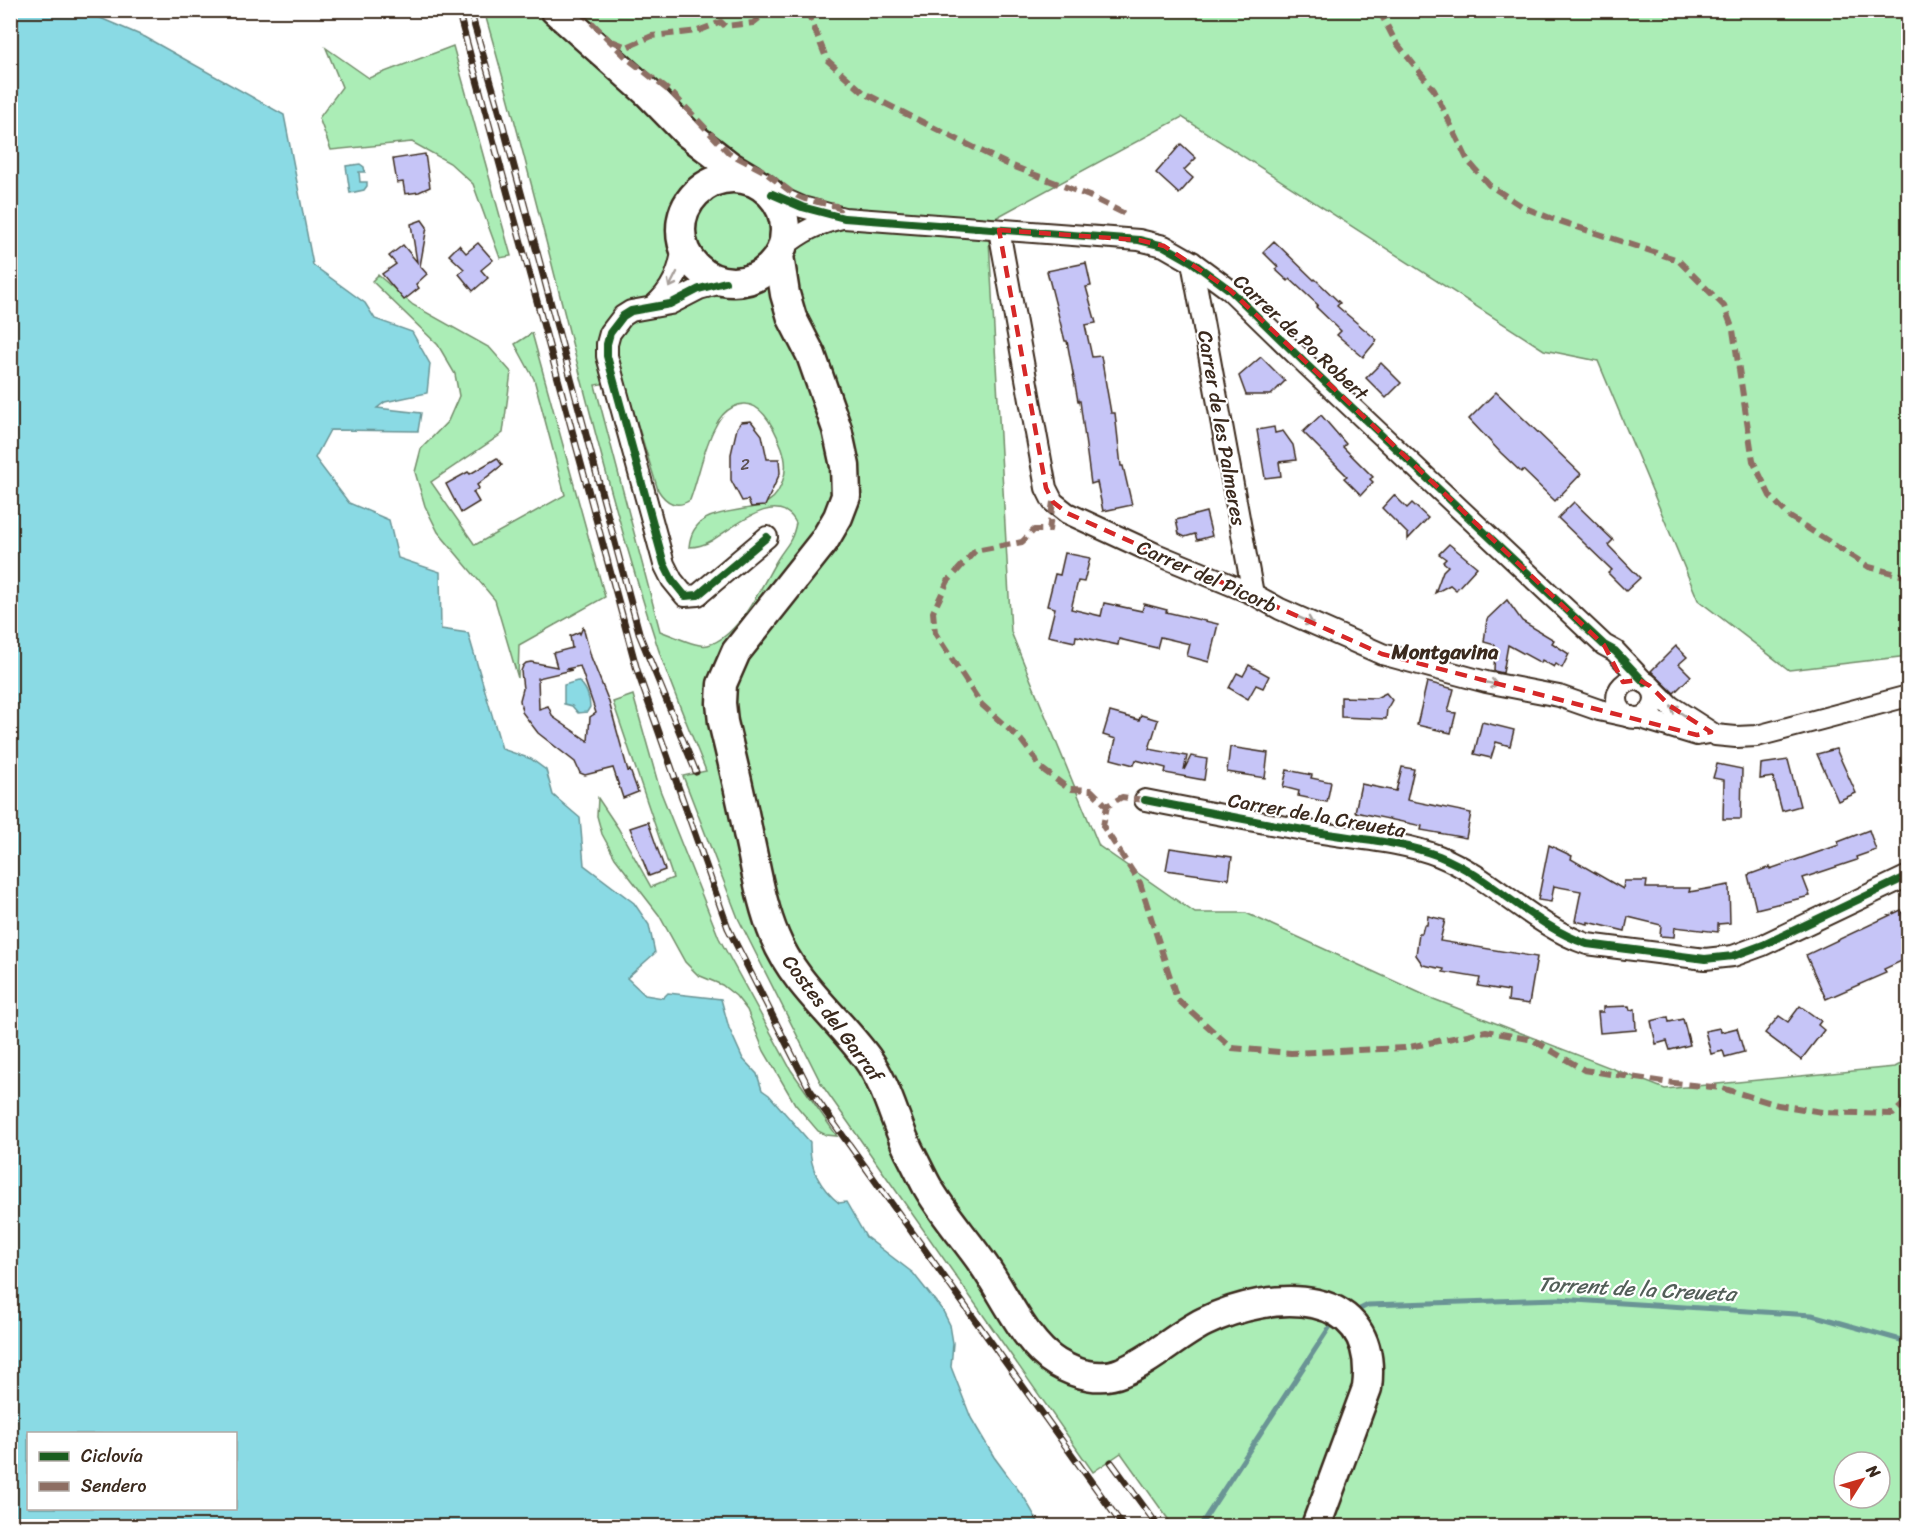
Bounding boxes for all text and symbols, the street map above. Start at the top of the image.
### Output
street label: Carrer de Po Robert [1225,265,1377,410]
one-way arrow [667,270,679,288]
street label: Carrer de les Palmeres [1187,328,1256,529]
house number: 2 [740,450,750,479]
street label: Carrer del Picorb [1131,530,1283,623]
one-way arrow [1295,615,1314,626]
district label: Montgavina [1391,633,1499,671]
one-way arrow [1479,677,1498,689]
one-way arrow [1670,705,1687,718]
street label: Carrer de la Creueta [1225,783,1409,848]
street label: Costes del Garraf [773,947,894,1092]
water label: Torrent de la Creueta [1537,1265,1739,1313]
legend [27,1432,237,1510]
text: Ciclovía [81,1440,143,1472]
north arrow [1832,1450,1892,1510]
text: N [1858,1457,1889,1485]
text: Sendero [81,1470,146,1502]

